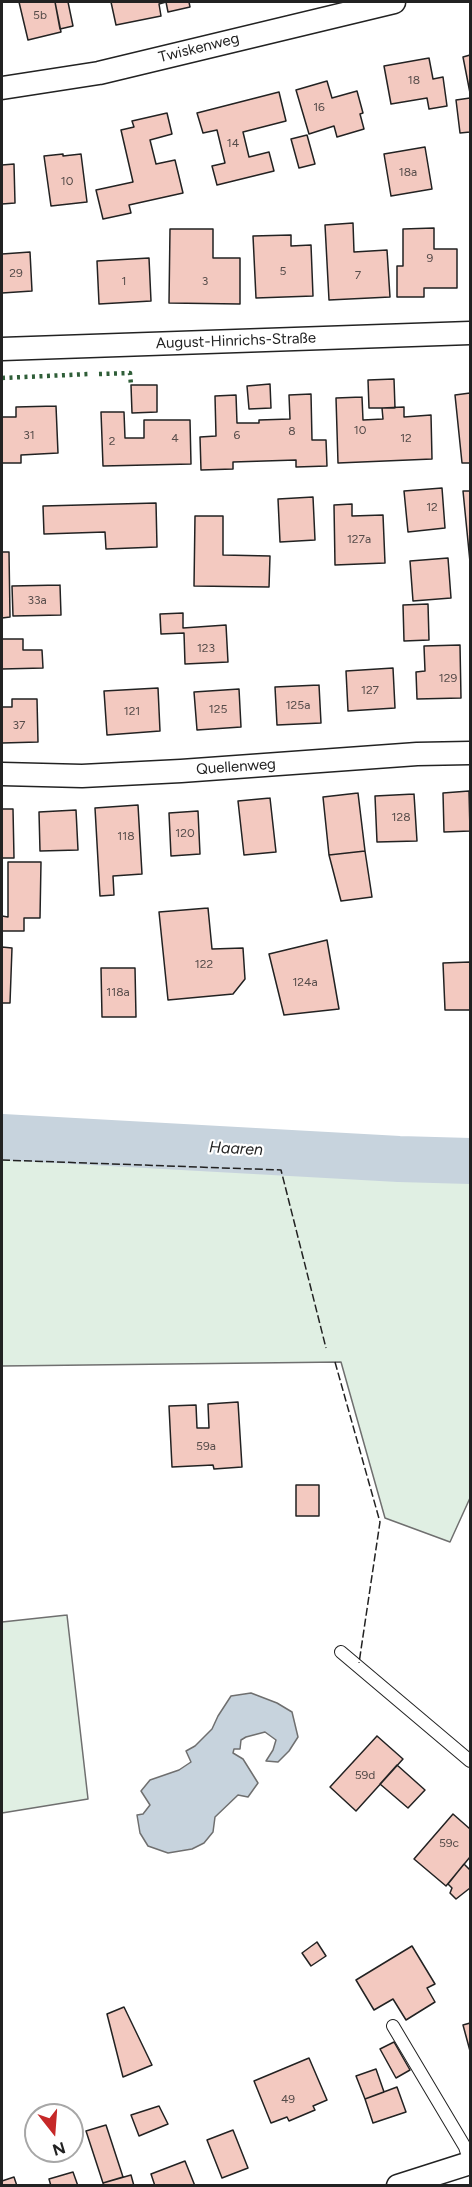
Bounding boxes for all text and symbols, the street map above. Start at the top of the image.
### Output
house number: 5b [33,8,47,22]
street label: Twiskenweg [157,29,241,67]
house number: 18 [408,73,420,87]
house number: 16 [313,100,325,114]
house number: 14 [227,136,239,150]
house number: 18a [399,165,417,179]
house number: 10 [61,174,73,188]
house number: 9 [427,251,433,265]
house number: 5 [280,264,286,278]
house number: 29 [9,266,23,280]
house number: 7 [355,268,361,282]
house number: 1 [122,274,126,288]
house number: 3 [202,274,208,288]
street label: August-Hinrichs-Straße [156,329,316,353]
house number: 10 [354,423,366,437]
house number: 8 [288,424,296,438]
house number: 31 [23,428,35,442]
house number: 6 [234,428,240,442]
house number: 4 [171,431,179,445]
house number: 12 [400,431,412,445]
house number: 2 [109,434,115,448]
house number: 12 [426,500,438,514]
house number: 127a [347,532,371,546]
house number: 33a [27,593,47,607]
house number: 123 [197,641,215,655]
house number: 129 [439,671,457,685]
house number: 127 [361,683,379,697]
house number: 125a [286,698,310,712]
house number: 125 [209,702,227,716]
house number: 121 [124,704,140,718]
house number: 37 [13,718,25,732]
street label: Quellenweg [196,755,276,779]
house number: 128 [391,810,411,824]
house number: 120 [175,826,195,840]
house number: 118 [117,829,135,843]
house number: 122 [195,957,213,971]
house number: 124a [292,975,318,989]
house number: 118a [106,985,130,999]
water label: Haaren [209,1138,263,1160]
house number: 59a [196,1439,216,1453]
house number: 59d [355,1768,375,1782]
house number: 59c [439,1836,459,1850]
house number: 49 [281,2092,295,2106]
north arrow [24,2103,84,2163]
text: N [50,2138,68,2160]

